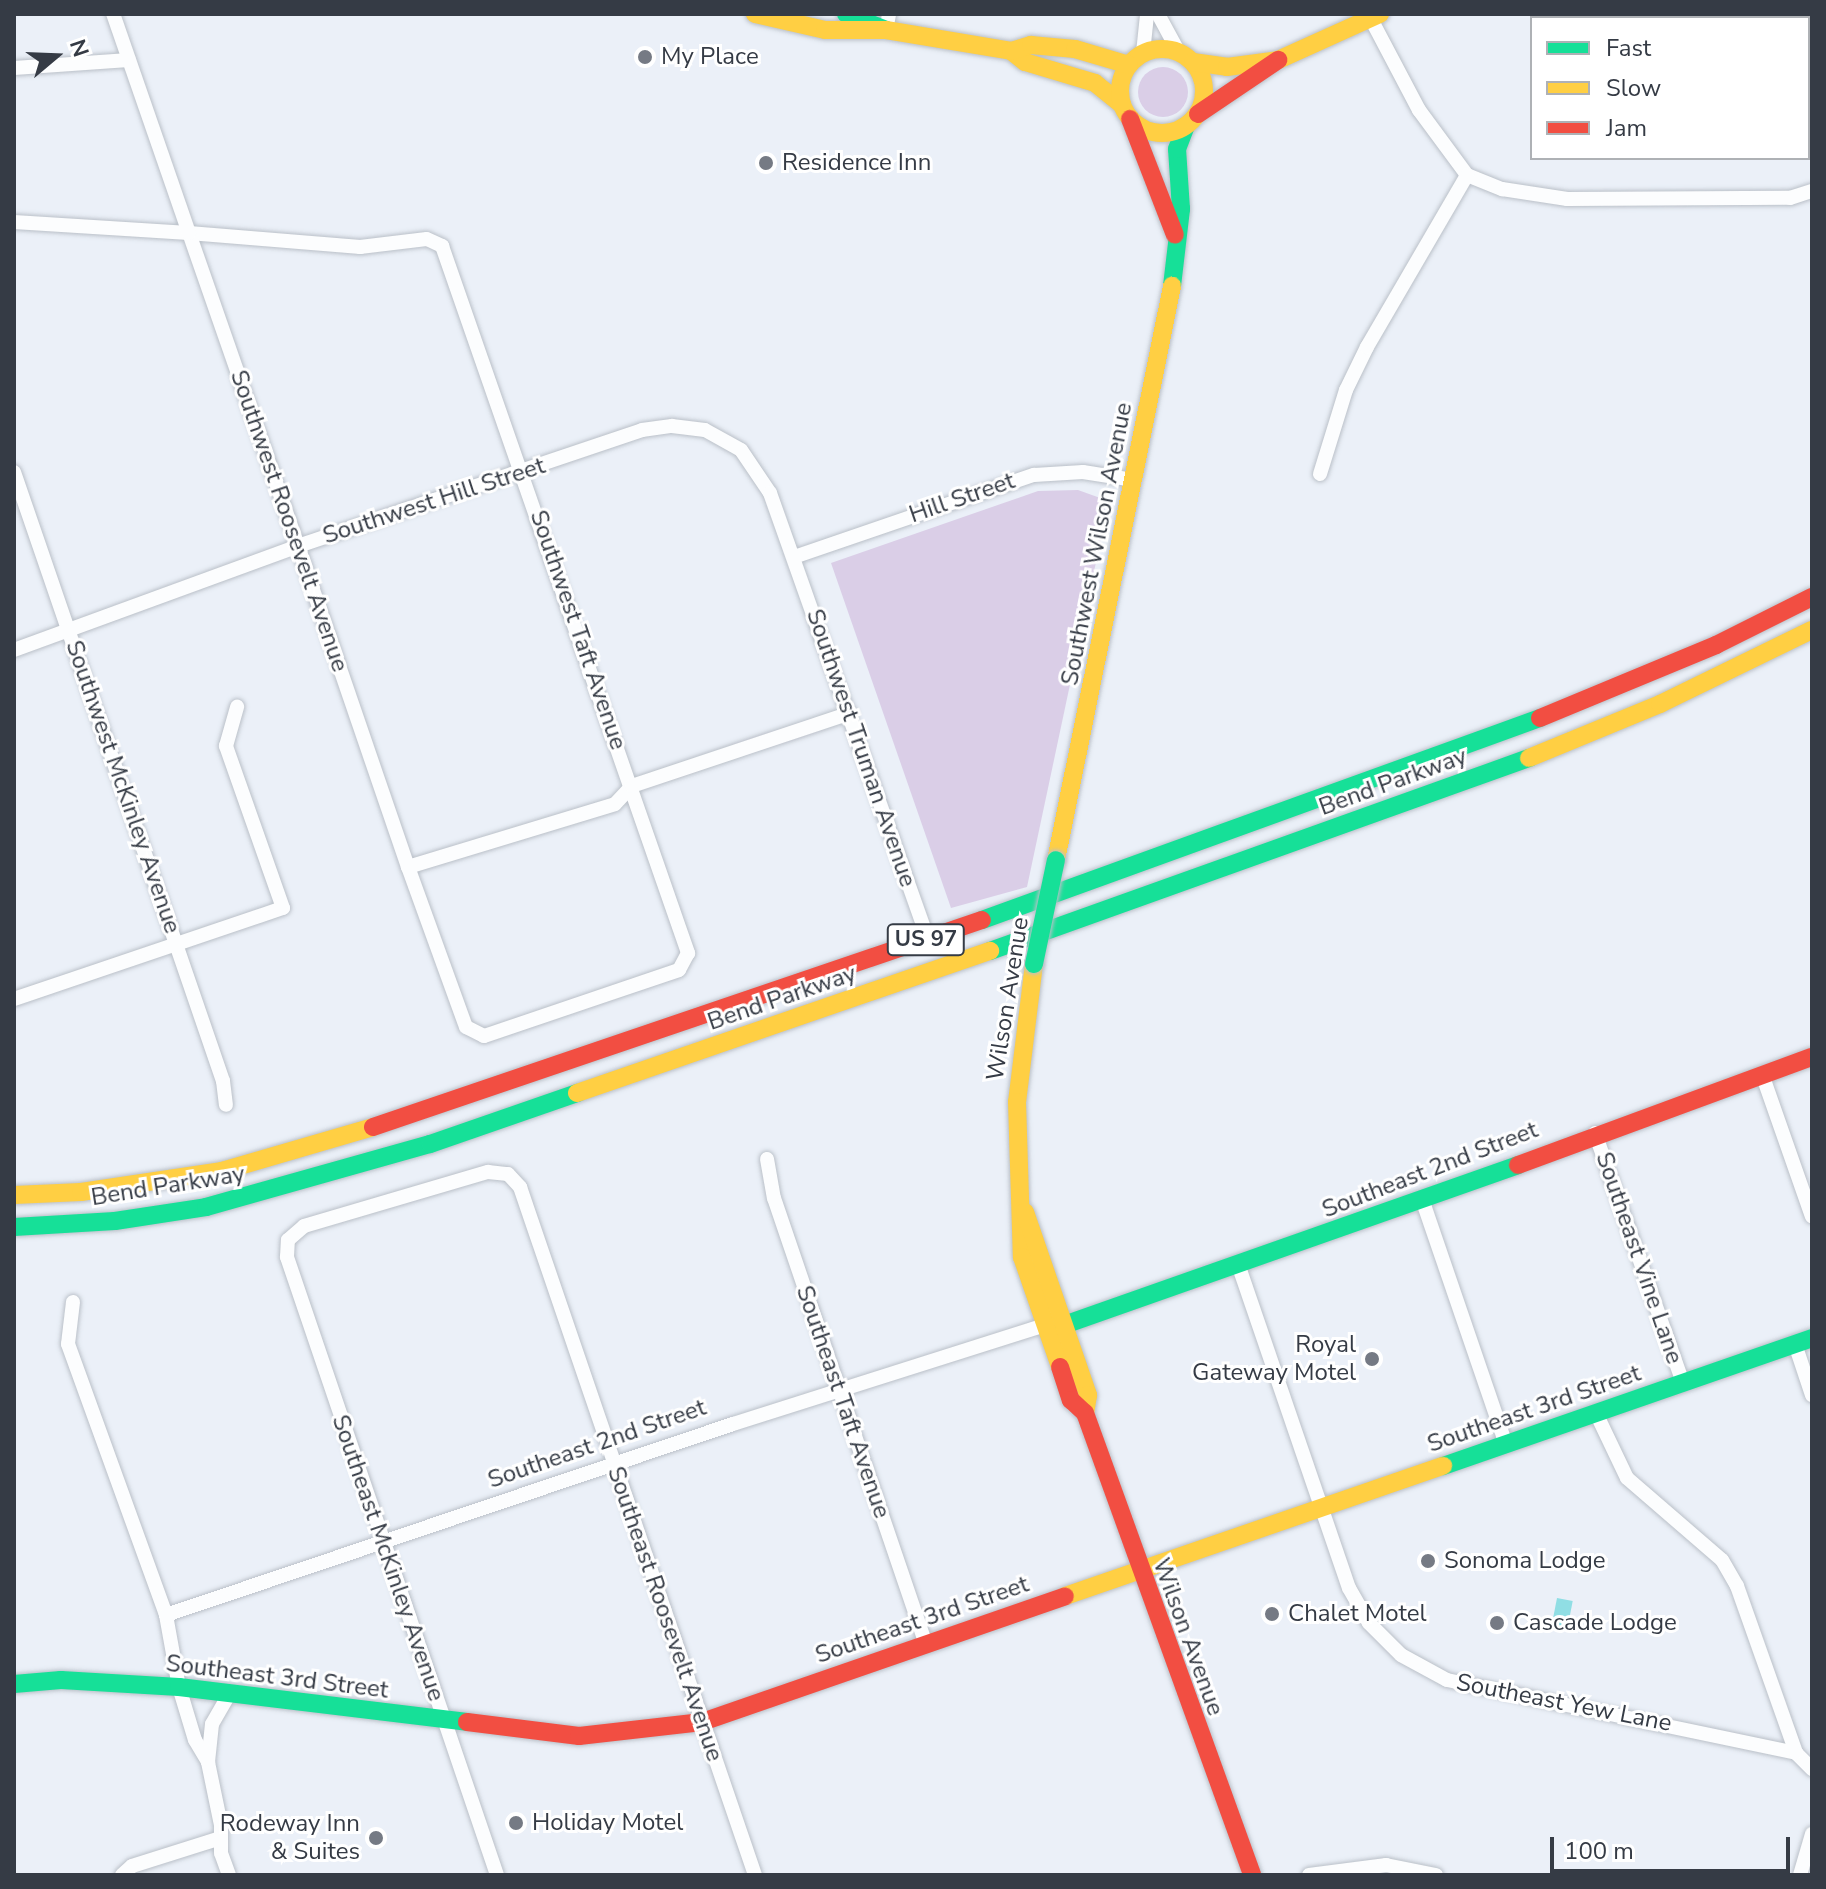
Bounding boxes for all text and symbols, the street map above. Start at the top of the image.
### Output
north arrow [16,16,96,96]
legend [1530,16,1810,160]
text: Fast [1606,32,1651,64]
text: N [62,36,96,61]
place label: My Place [661,43,759,71]
marker: My Place [636,48,654,66]
text: Slow [1606,72,1661,104]
text: Jam [1606,112,1647,144]
place label: Residence Inn [782,149,931,177]
marker: Residence Inn [757,154,775,172]
street label: Southwest Roosevelt Avenue [224,366,354,676]
street label: Southwest Wilson Avenue [1055,400,1139,688]
street label: Southwest Hill Street [319,451,549,551]
street label: Hill Street [905,467,1019,529]
street label: Southwest Taft Avenue [523,507,633,753]
street label: Southwest Truman Avenue [800,605,922,891]
street label: Southwest McKinley Avenue [59,637,187,937]
street label: Bend Parkway [1315,742,1471,822]
street label: Wilson Avenue [981,915,1035,1083]
road number: US 97 [886,922,966,958]
street label: Bend Parkway [704,959,860,1037]
street label: Southeast 2nd Street [1318,1116,1542,1224]
street label: Southeast Vine Lane [1589,1148,1689,1368]
street label: Bend Parkway [89,1160,247,1212]
street label: Southeast Taft Avenue [790,1282,896,1522]
place label: Royal Gateway Motel [1192,1331,1356,1387]
marker: Royal Gateway Motel [1363,1350,1381,1368]
street label: Southeast 3rd Street [1424,1359,1644,1459]
street label: Southeast 2nd Street [484,1393,710,1495]
street label: Southeast McKinley Avenue [325,1411,451,1705]
street label: Southeast Roosevelt Avenue [601,1463,729,1765]
place label: Sonoma Lodge [1444,1547,1606,1575]
marker: Sonoma Lodge [1419,1552,1437,1570]
street label: Wilson Avenue [1146,1554,1230,1720]
street label: Southeast 3rd Street [812,1570,1032,1670]
place label: Chalet Motel [1288,1600,1427,1628]
marker: Chalet Motel [1263,1605,1281,1623]
place label: Cascade Lodge [1513,1609,1677,1637]
marker: Cascade Lodge [1488,1614,1506,1632]
street label: Southeast 3rd Street [164,1649,390,1705]
street label: Southeast Yew Lane [1454,1668,1674,1738]
place label: Holiday Motel [532,1809,683,1837]
place label: Rodeway Inn & Suites [220,1810,360,1866]
marker: Holiday Motel [507,1814,525,1832]
scale bar [1554,1821,1794,1871]
marker: Rodeway Inn & Suites [367,1829,385,1847]
text: 100 m [1564,1835,1634,1867]

